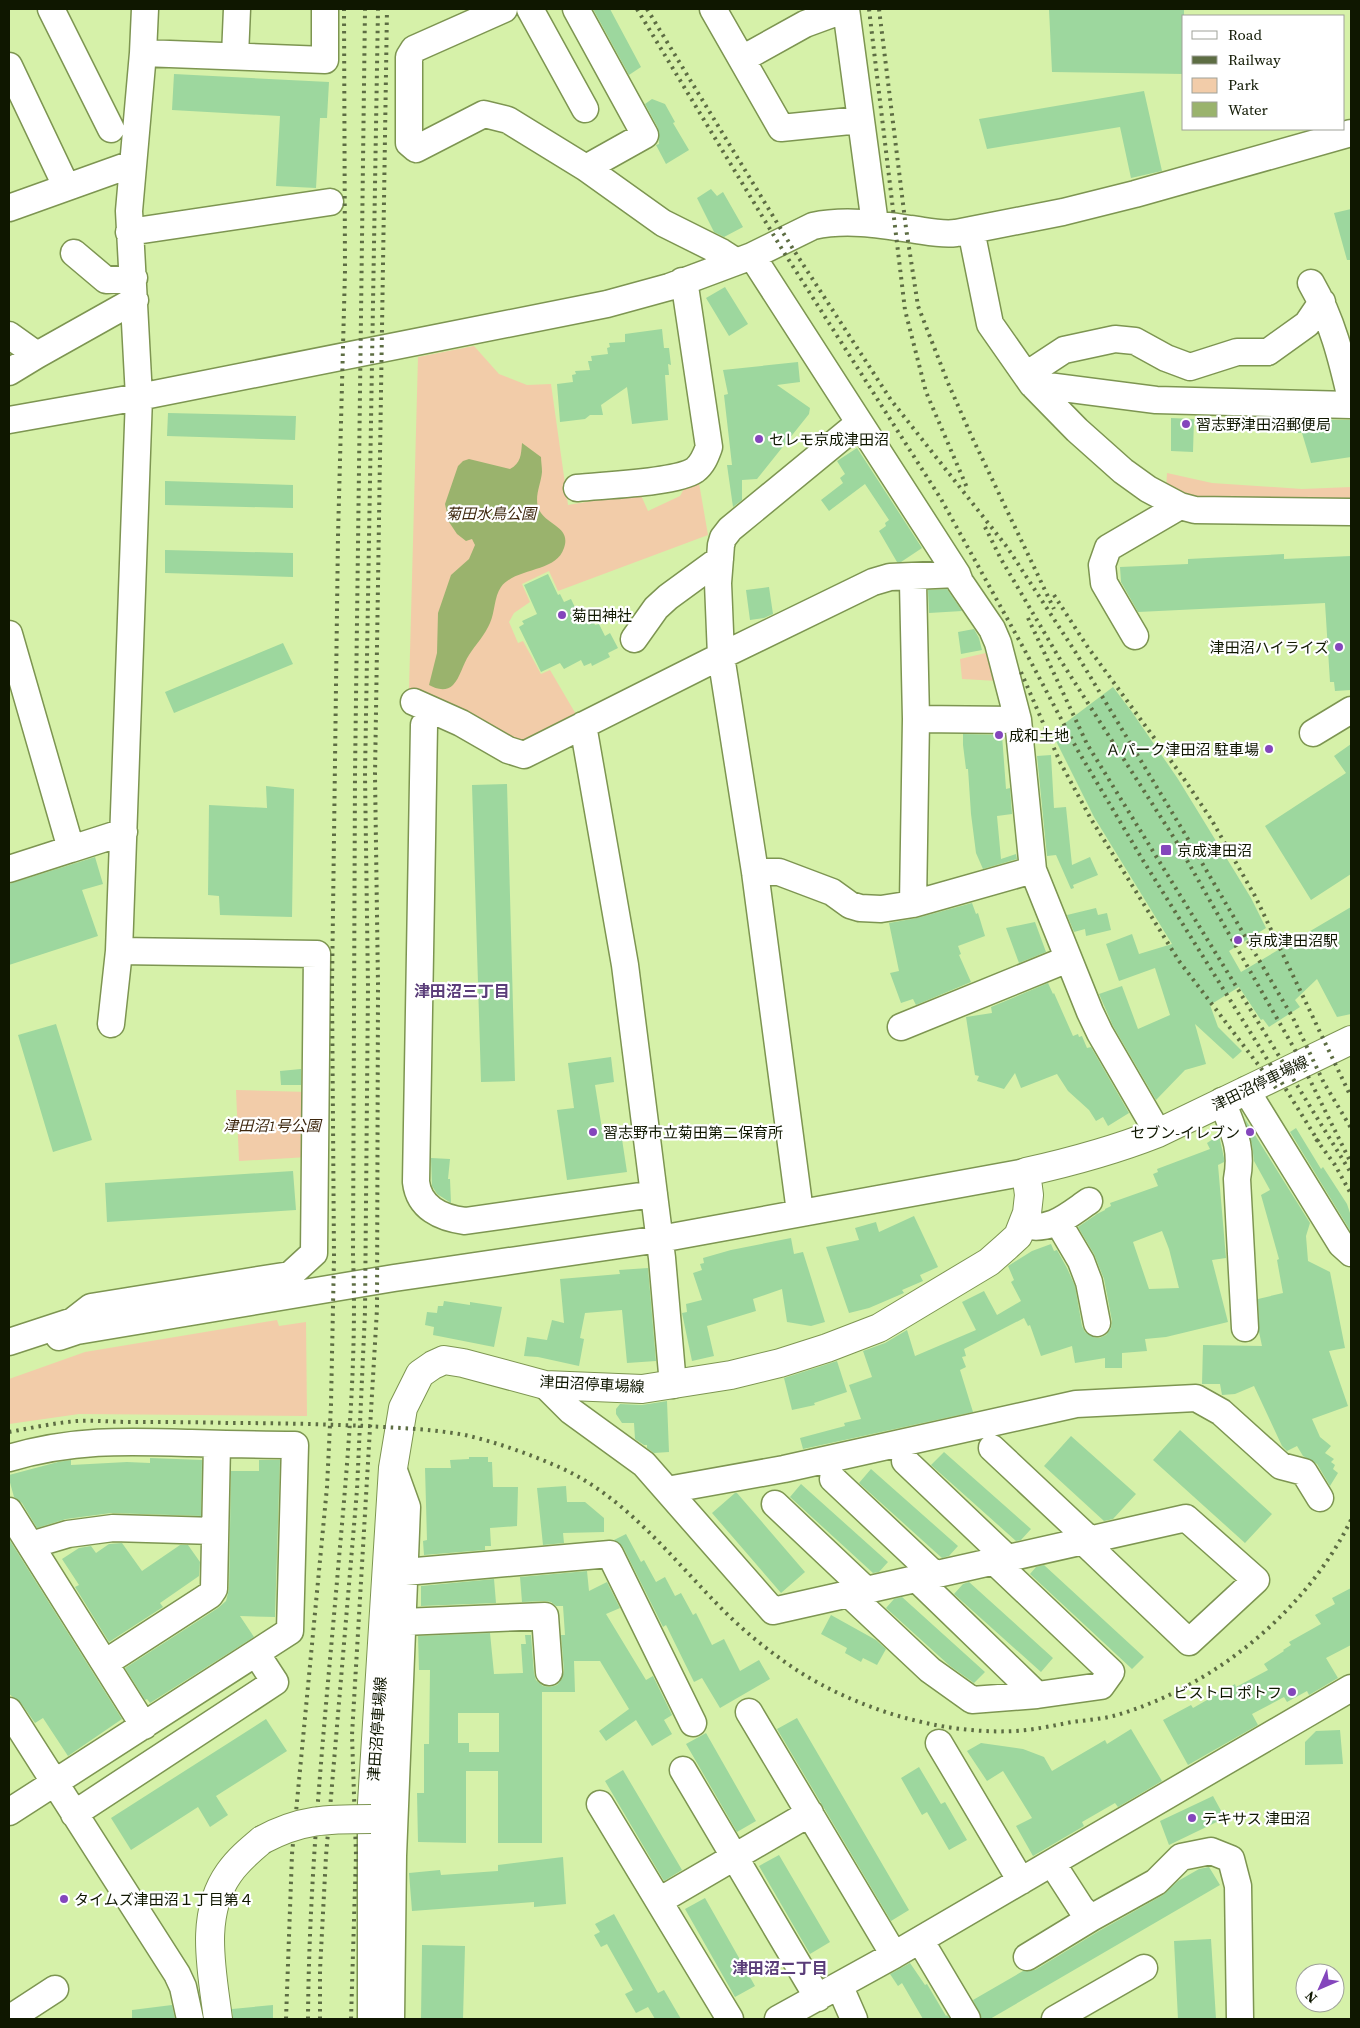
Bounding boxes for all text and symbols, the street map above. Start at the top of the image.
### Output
legend [1182,15,1345,130]
text: Road [1228,24,1262,45]
text: Railway [1228,49,1281,70]
text: Park [1228,74,1260,95]
text: Water [1228,99,1269,120]
place label: 習志野津田沼郵便局 [1196,414,1331,435]
marker: 習志野津田沼郵便局 [1180,418,1192,430]
place label: セレモ京成津田沼 [769,429,889,450]
marker: セレモ京成津田沼 [753,433,765,445]
park label: 菊田水鳥公園 [446,503,538,524]
place label: 菊田神社 [572,605,632,626]
marker: 菊田神社 [556,609,568,621]
place label: 津田沼ハイライズ [1210,637,1329,658]
marker: 津田沼ハイライズ [1333,641,1345,653]
place label: 成和土地 [1009,725,1069,746]
marker: 成和土地 [993,729,1005,741]
place label: Ａパーク津田沼 駐車場 [1106,739,1259,760]
marker: Ａパーク津田沼 駐車場 [1263,743,1275,755]
place label: 京成津田沼 [1177,840,1252,861]
marker: 京成津田沼 [1159,843,1173,857]
place label: 京成津田沼駅 [1248,930,1338,951]
marker: 京成津田沼駅 [1232,934,1244,946]
district label: 津田沼三丁目 [414,980,510,1002]
street label: 津田沼停車場線 [1208,1051,1312,1115]
park label: 津田沼1号公園 [223,1115,323,1136]
place label: 習志野市立菊田第二保育所 [603,1122,783,1143]
place label: セブン-イレブン [1130,1122,1240,1143]
marker: 習志野市立菊田第二保育所 [587,1126,599,1138]
marker: セブン-イレブン [1244,1126,1256,1138]
street label: 津田沼停車場線 [539,1371,645,1397]
street label: 津田沼停車場線 [363,1676,391,1782]
place label: ビストロ ポトフ [1174,1682,1282,1703]
marker: ビストロ ポトフ [1286,1686,1298,1698]
place label: テキサス 津田沼 [1202,1808,1310,1829]
marker: テキサス 津田沼 [1186,1812,1198,1824]
place label: タイムズ津田沼１丁目第４ [74,1889,254,1910]
marker: タイムズ津田沼１丁目第４ [58,1893,70,1905]
district label: 津田沼二丁目 [732,1957,828,1979]
north arrow [1295,1963,1345,2013]
text: N [1300,1987,1321,2008]

